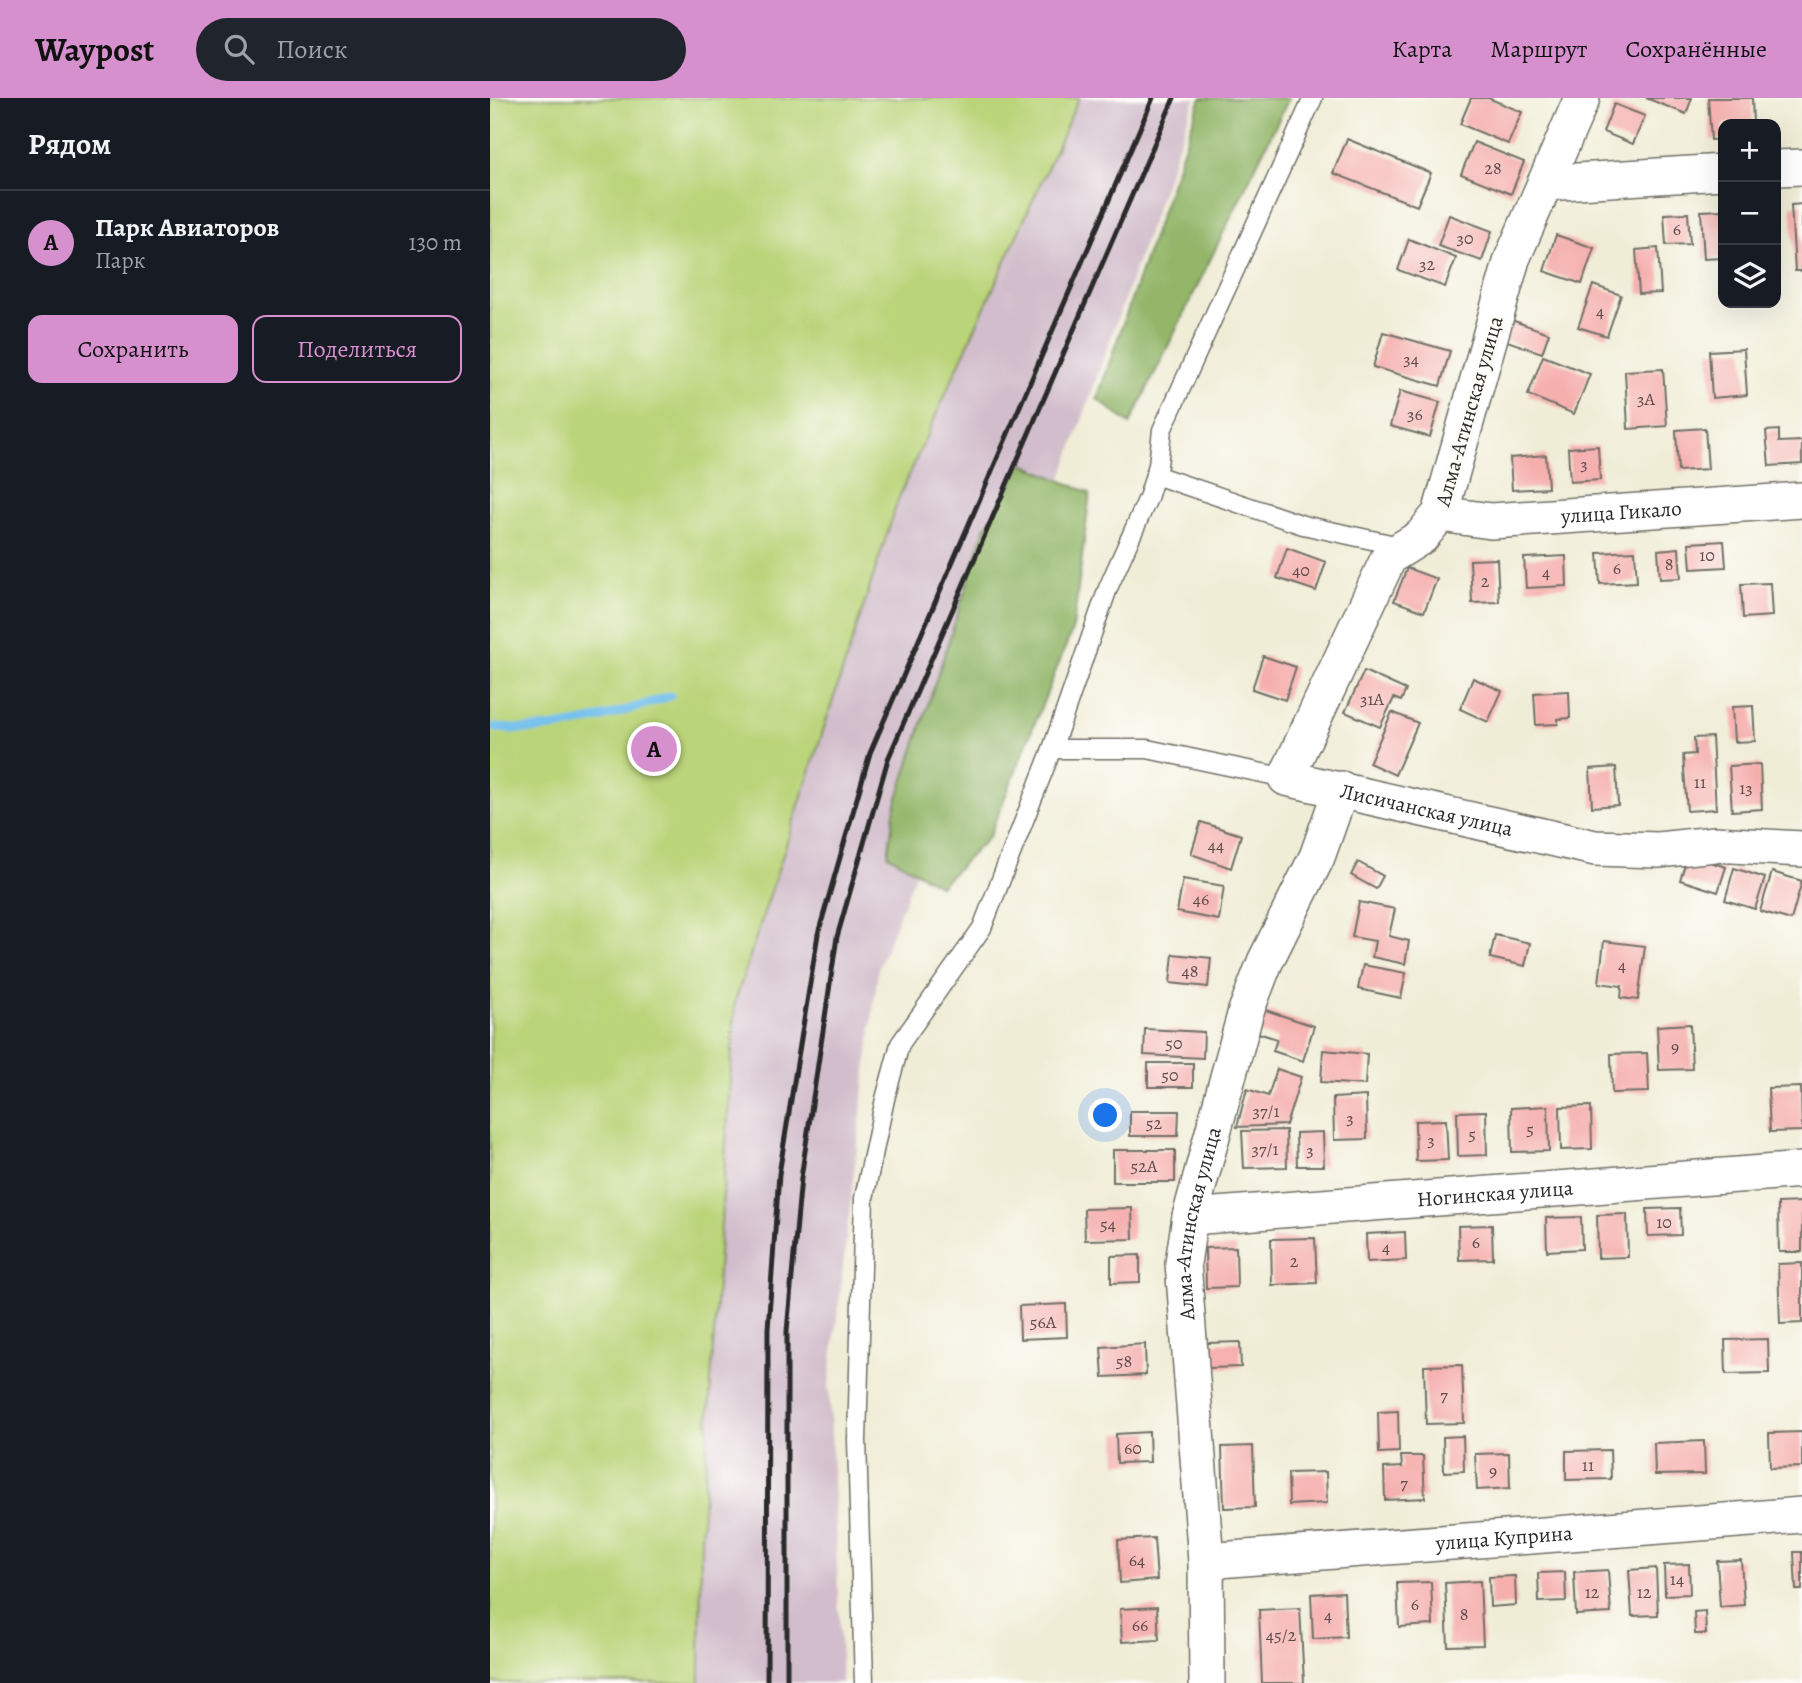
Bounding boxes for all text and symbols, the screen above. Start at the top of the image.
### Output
search box [196,18,686,81]
text: Waypost [35,27,154,72]
icon: search [220,30,258,68]
text: Поиск [276,32,347,67]
text: Карта [1392,33,1452,65]
text: Маршрут [1490,33,1588,65]
text: Сохранённые [1626,33,1767,65]
map controls [1718,119,1781,308]
button: + [1718,119,1781,182]
text: Рядом [28,124,111,164]
house number: 28 [1484,156,1502,180]
button: − [1718,182,1781,245]
text: Парк Авиаторов [95,210,279,245]
house number: 6 [1673,217,1681,241]
house number: 30 [1456,226,1474,250]
text: A [44,227,58,258]
text: 130 m [409,227,462,258]
text: Парк [95,245,146,276]
button: layers [1718,245,1781,308]
house number: 32 [1419,252,1435,276]
house number: 4 [1596,299,1604,323]
street label: Алма-Атинская улица [1428,312,1510,510]
button: Сохранить [28,315,238,383]
button: Поделиться [252,315,462,383]
house number: 34 [1403,347,1419,371]
house number: 3А [1637,387,1655,411]
house number: 36 [1407,402,1423,426]
house number: 3 [1580,452,1588,476]
street label: улица Гикало [1559,494,1682,530]
house number: 10 [1699,543,1715,567]
house number: 8 [1665,552,1673,576]
house number: 6 [1613,556,1621,580]
house number: 40 [1292,558,1310,582]
house number: 4 [1542,560,1550,584]
house number: 2 [1481,569,1490,593]
house number: 31А [1360,687,1385,711]
pin: A [631,723,677,775]
house number: 11 [1694,770,1706,794]
house number: 13 [1739,776,1753,800]
street label: Лисичанская улица [1337,777,1516,843]
house number: 44 [1208,833,1224,857]
house number: 46 [1193,887,1209,911]
house number: 4 [1618,953,1626,977]
house number: 48 [1182,959,1198,983]
house number: 50 [1165,1031,1183,1055]
house number: 9 [1671,1035,1679,1059]
house number: 50 [1161,1063,1179,1087]
your location [1088,1098,1122,1132]
house number: 37/1 [1252,1099,1280,1123]
house number: 3 [1346,1106,1354,1130]
house number: 52 [1146,1111,1163,1135]
house number: 5 [1526,1117,1534,1141]
house number: 5 [1468,1122,1476,1146]
street label: Алма-Атинская улица [1168,1123,1228,1322]
house number: 3 [1427,1128,1435,1152]
house number: 37/1 [1251,1137,1279,1161]
house number: 3 [1306,1138,1314,1162]
house number: 52А [1131,1154,1158,1178]
street label: Ногинская улица [1416,1174,1575,1214]
house number: 10 [1656,1210,1672,1234]
house number: 54 [1100,1212,1116,1236]
house number: 6 [1472,1230,1480,1254]
house number: 4 [1382,1235,1390,1259]
house number: 2 [1290,1249,1299,1273]
house number: 56А [1030,1310,1057,1334]
house number: 58 [1116,1349,1132,1373]
house number: 7 [1440,1383,1448,1407]
house number: 60 [1124,1436,1142,1460]
house number: 11 [1582,1453,1594,1477]
house number: 9 [1489,1459,1497,1483]
house number: 7 [1400,1471,1408,1495]
street label: улица Куприна [1434,1519,1574,1557]
house number: 64 [1129,1548,1145,1572]
house number: 14 [1670,1567,1684,1591]
house number: 12 [1585,1580,1600,1604]
house number: 12 [1637,1580,1652,1604]
house number: 6 [1411,1592,1419,1616]
house number: 8 [1460,1602,1468,1626]
house number: 4 [1324,1603,1332,1627]
house number: 66 [1132,1613,1148,1637]
house number: 45/2 [1266,1623,1297,1647]

